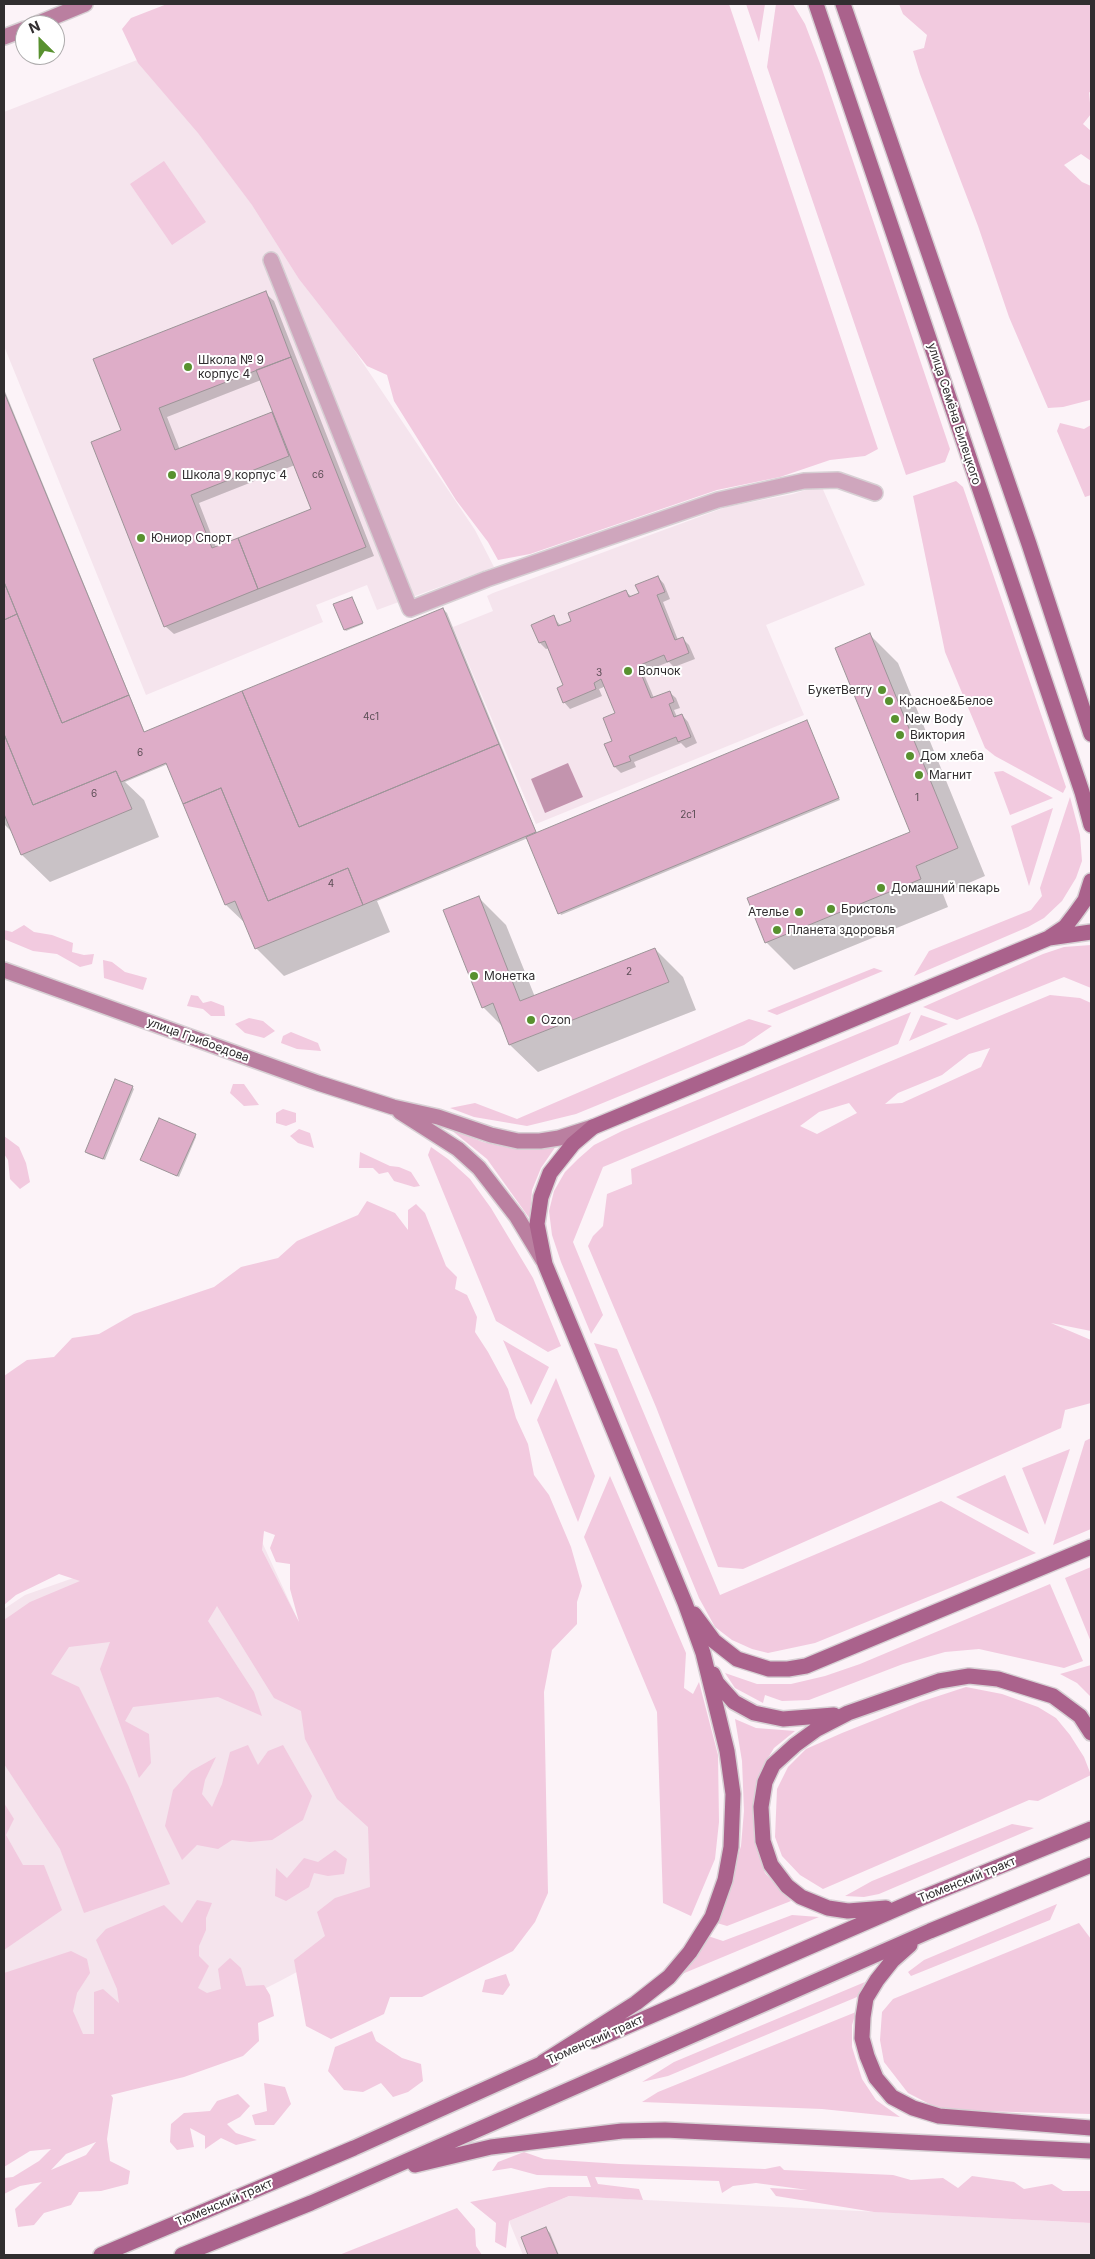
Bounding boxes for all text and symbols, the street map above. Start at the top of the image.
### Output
north arrow [15,15,65,65]
text: N [26,17,43,37]
street label: улица Семёна Билецкого [924,341,984,487]
place label: Школа № 9 корпус 4 [198,353,264,381]
marker: Школа № 9 корпус 4 [182,361,194,373]
place label: Школа 9 корпус 4 [182,468,287,482]
marker: Школа 9 корпус 4 [166,469,178,481]
house number: с6 [312,469,324,481]
place label: Юниор Спорт [151,531,231,545]
marker: Юниор Спорт [135,532,147,544]
place label: Волчок [638,664,681,678]
marker: Волчок [622,665,634,677]
house number: 3 [596,667,602,679]
place label: БукетBerry [808,683,872,697]
marker: БукетBerry [876,684,888,696]
place label: Красное&Белое [899,694,993,708]
marker: Красное&Белое [883,695,895,707]
house number: 4с1 [363,711,379,723]
place label: New Body [905,712,963,726]
marker: New Body [889,713,901,725]
place label: Виктория [910,728,965,742]
marker: Виктория [894,729,906,741]
house number: 6 [137,747,143,759]
place label: Дом хлеба [920,749,984,763]
marker: Дом хлеба [904,750,916,762]
place label: Магнит [929,768,972,782]
marker: Магнит [913,769,925,781]
house number: 6 [91,788,97,800]
house number: 1 [915,792,919,804]
house number: 2с1 [680,809,696,821]
house number: 4 [328,878,334,890]
place label: Домашний пекарь [891,881,1000,895]
marker: Домашний пекарь [875,882,887,894]
place label: Бристоль [841,902,896,916]
marker: Бристоль [825,903,837,915]
place label: Ателье [748,905,789,919]
marker: Ателье [793,906,805,918]
place label: Планета здоровья [787,923,895,937]
marker: Планета здоровья [771,924,783,936]
house number: 2 [626,966,632,978]
place label: Монетка [484,969,535,983]
marker: Монетка [468,970,480,982]
place label: Ozon [541,1013,571,1027]
marker: Ozon [525,1014,537,1026]
street label: улица Грибоедова [145,1015,251,1065]
street label: Тюменский тракт [916,1854,1018,1906]
street label: Тюменский тракт [545,2012,645,2068]
street label: Тюменский тракт [174,2176,274,2230]

